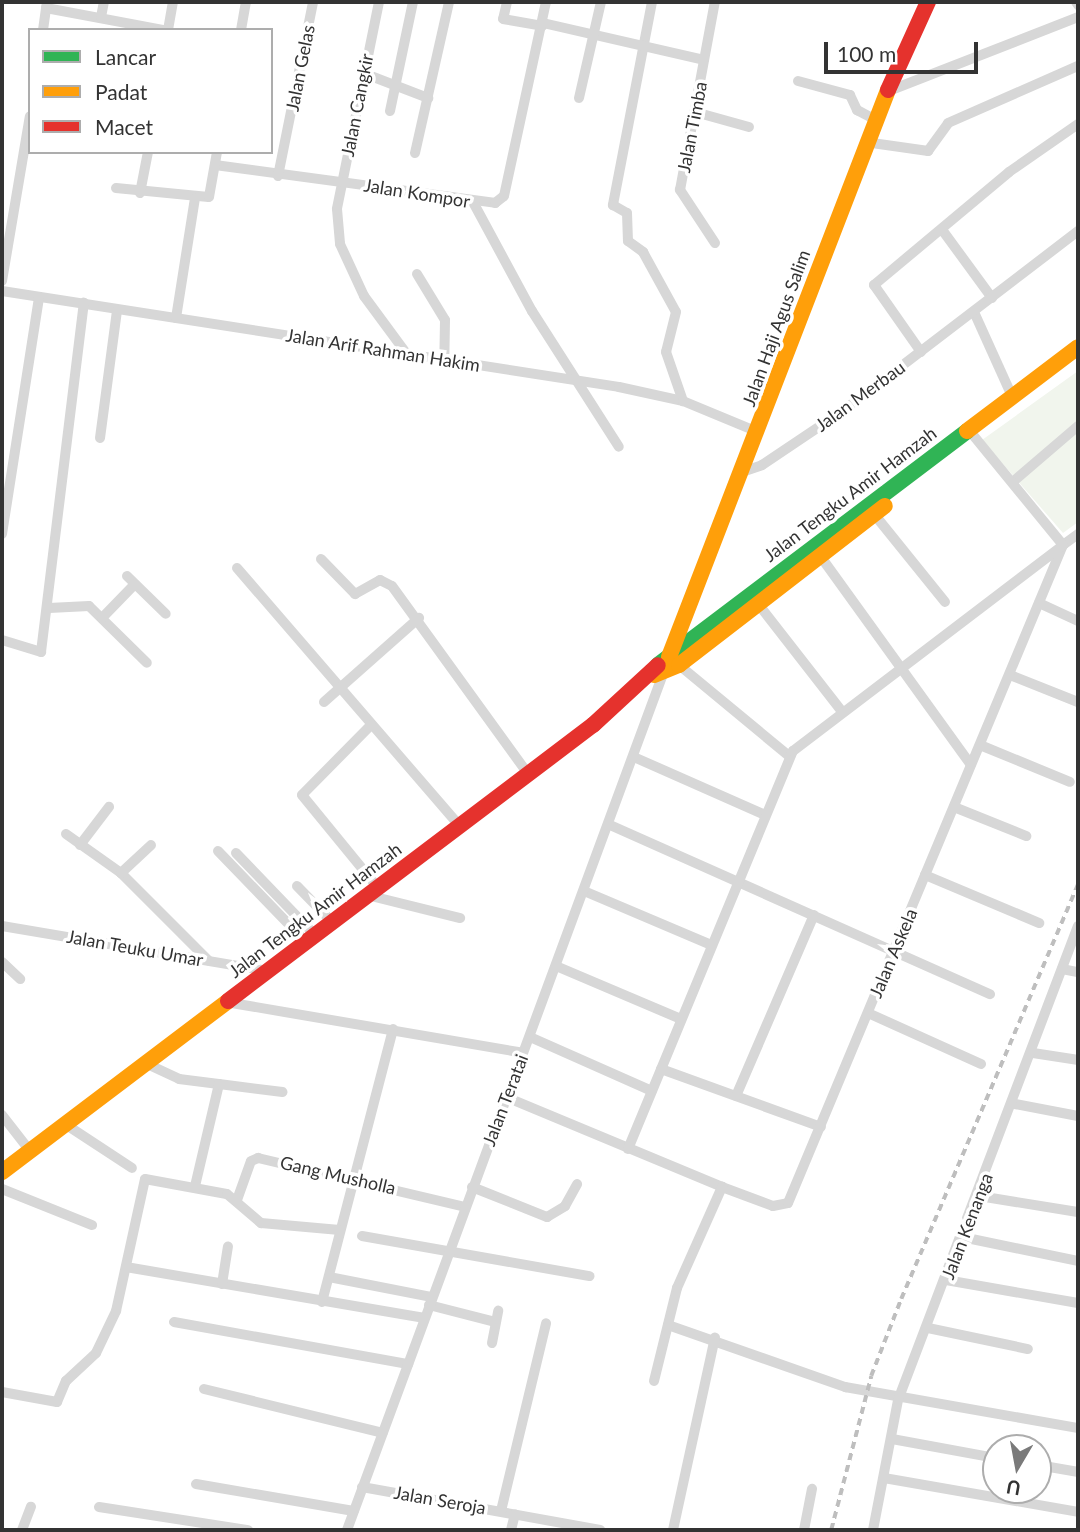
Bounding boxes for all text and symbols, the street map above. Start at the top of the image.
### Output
street label: Jalan Gelas [281,23,319,113]
legend [28,28,273,154]
scale bar [828,28,982,72]
text: 100 m [837,41,896,66]
text: Lancar [95,44,156,69]
street label: Jalan Cangkir [336,52,378,158]
text: Padat [95,79,147,104]
street label: Jalan Timba [673,79,711,175]
text: Macet [95,114,153,139]
street label: Jalan Kompor [362,174,472,212]
street label: Jalan Haji Agus Salim [738,246,814,410]
street label: Jalan Arif Rahman Hakim [284,324,482,376]
street label: Jalan Merbau [811,356,909,436]
street label: Jalan Tengku Amir Hamzah [759,422,941,566]
street label: Jalan Tengku Amir Hamzah [224,838,406,982]
street label: Jalan Askela [864,905,922,1001]
street label: Jalan Teuku Umar [65,925,205,971]
street label: Jalan Teratai [478,1051,532,1149]
street label: Gang Musholla [278,1151,398,1199]
street label: Jalan Kenanga [937,1170,997,1282]
north arrow [982,1434,1052,1504]
text: U [1005,1476,1023,1501]
street label: Jalan Seroja [392,1481,488,1519]

